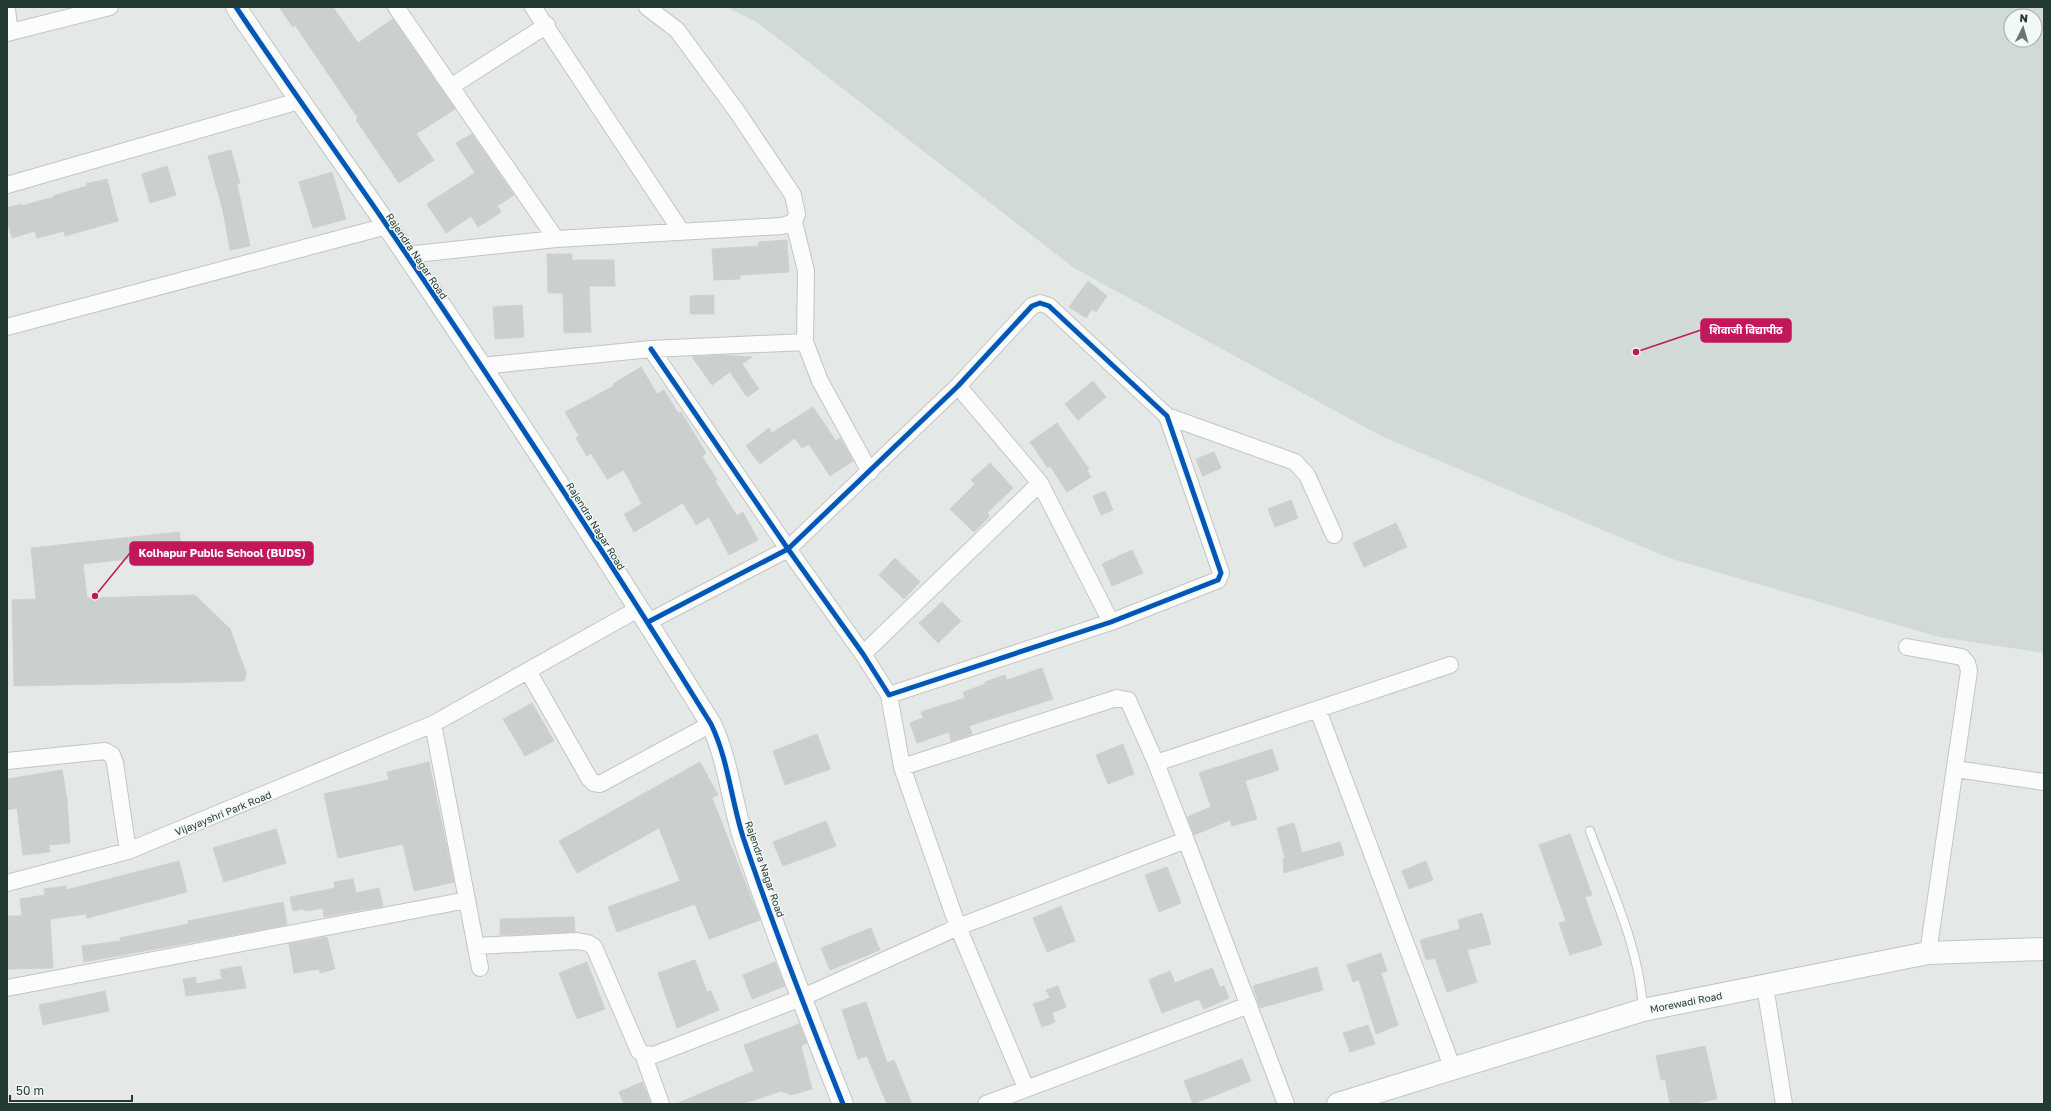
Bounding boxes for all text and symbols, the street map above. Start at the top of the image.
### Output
north arrow [2003,8,2043,48]
text: N [2019,11,2029,24]
street label: Rajendra Nagar Road [384,211,450,301]
callout: शिवाजी विद्यापीठ [1701,319,1791,342]
text: शिवाजी विद्यापीठ [1709,323,1783,336]
street label: Rajendra Nagar Road [564,480,628,572]
callout: Kolhapur Public School (BUDS) [130,542,313,565]
text: Kolhapur Public School (BUDS) [138,546,306,559]
street label: Vijayayshri Park Road [173,788,273,838]
street label: Rajendra Nagar Road [743,819,787,919]
street label: Morewadi Road [1649,989,1723,1015]
scale bar [10,1077,132,1103]
text: 50 m [16,1083,44,1098]

